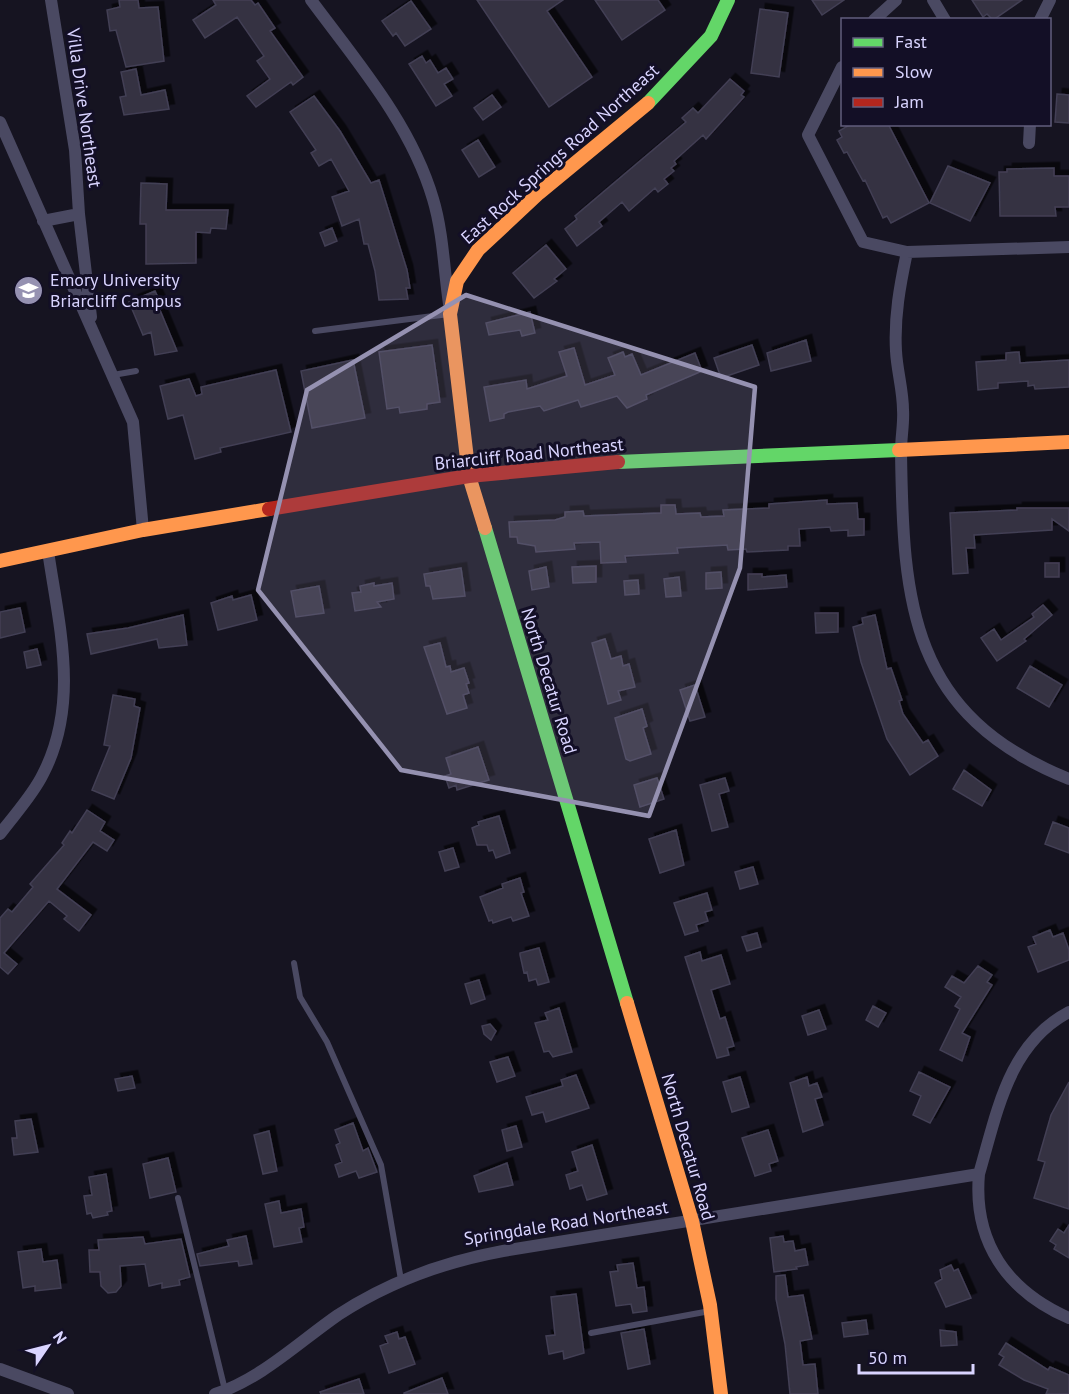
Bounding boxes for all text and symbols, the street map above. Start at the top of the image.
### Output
legend [841,18,1051,126]
street label: Villa Drive Northeast [62,26,107,189]
text: Fast [895,30,927,53]
street label: East Rock Springs Road Northeast [456,59,663,249]
text: Slow [895,60,933,83]
text: Jam [894,90,924,113]
place label: Emory University Briarcliff Campus [50,268,182,312]
school or university icon: Emory University Briarcliff Campus [13,274,45,306]
street label: Briarcliff Road Northeast [433,432,625,475]
street label: North Decatur Road [516,605,583,757]
street label: North Decatur Road [657,1071,720,1223]
street label: Springdale Road Northeast [462,1195,670,1250]
north arrow [18,1316,78,1376]
text: N [49,1327,71,1347]
scale bar [859,1337,973,1375]
text: 50 m [868,1346,907,1369]

